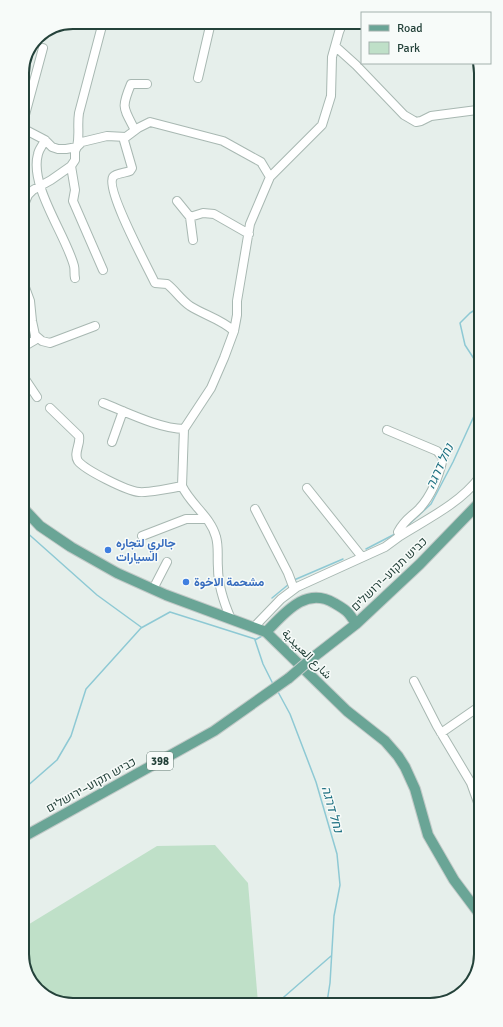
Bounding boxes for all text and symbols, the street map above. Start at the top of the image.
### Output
legend [361,12,491,64]
text: Road [397,21,423,36]
text: Park [397,41,420,56]
water label: נחל דרגה [423,440,458,492]
street label: כביש תקוע–ירושלים [348,534,431,615]
place label: جالري لتجاره السيارات [116,536,176,565]
marker: جالري لتجاره السيارات [103,545,113,555]
place label: مشحمة الاخوة [194,575,265,590]
marker: مشحمة الاخوة [181,577,191,587]
street label: شارع العبيدية [278,626,335,683]
road number: 398 [147,752,173,770]
street label: כביש תקוע–ירושלים [44,755,139,816]
water label: נחל דרגה [318,784,347,836]

